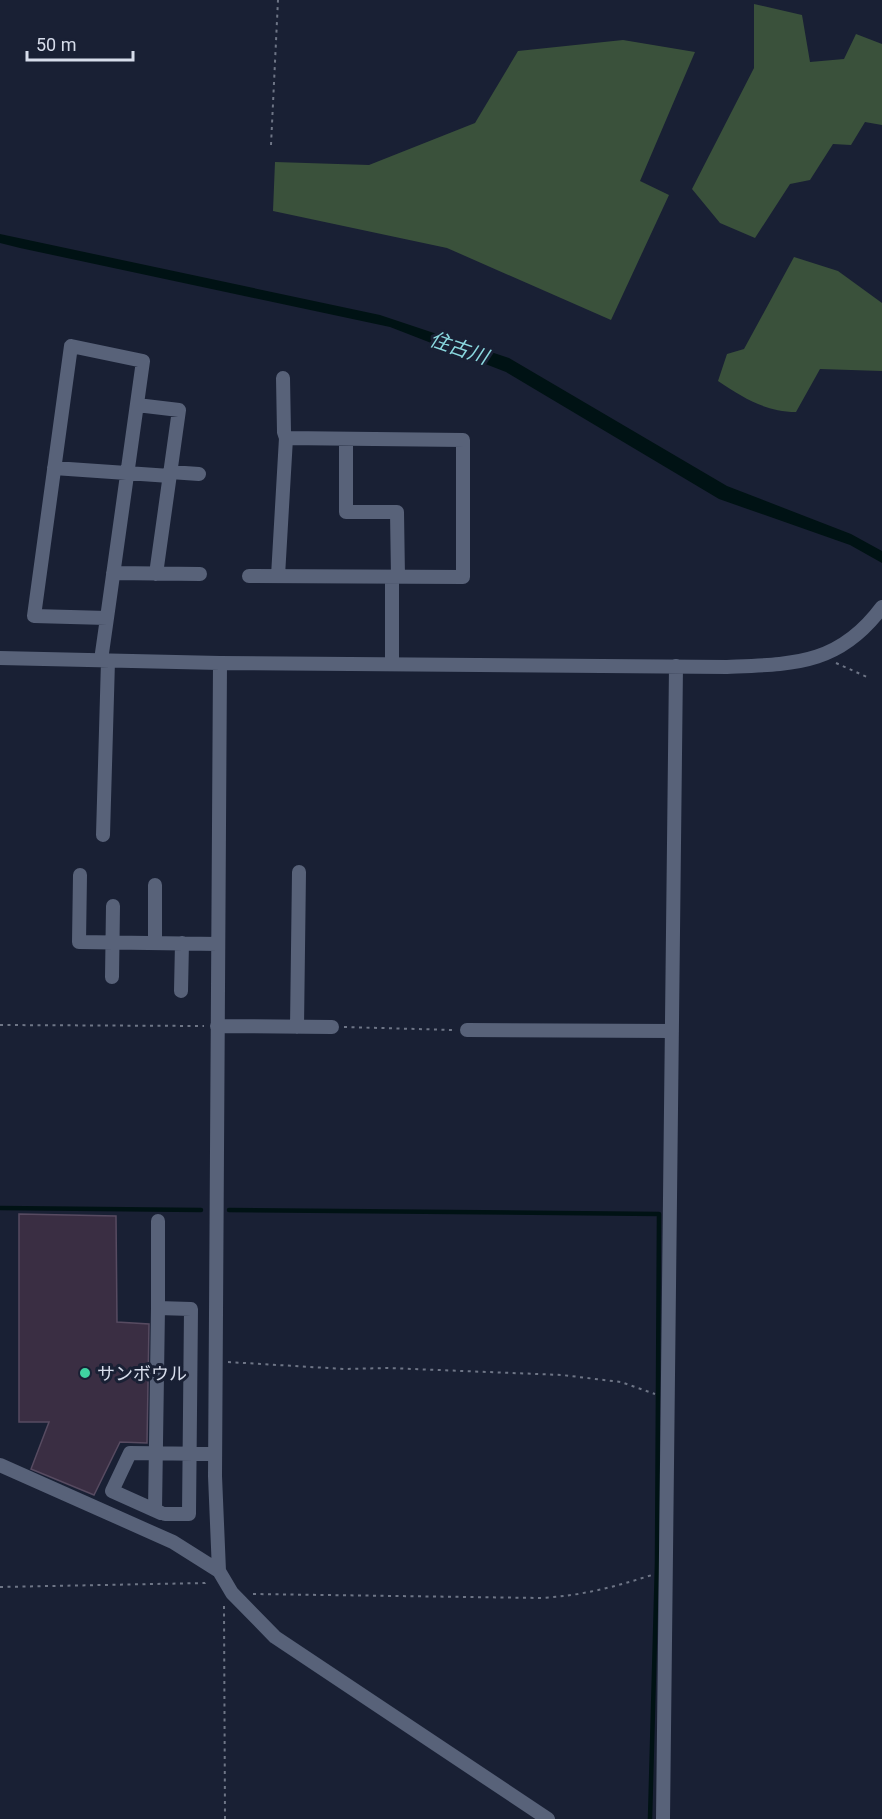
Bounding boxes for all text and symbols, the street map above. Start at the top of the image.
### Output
scale bar [27,24,134,62]
text: 50 m [36,34,76,55]
water label: 住古川 [427,327,493,370]
place label: サンボウル [97,1363,187,1384]
marker: サンボウル [78,1366,92,1380]

